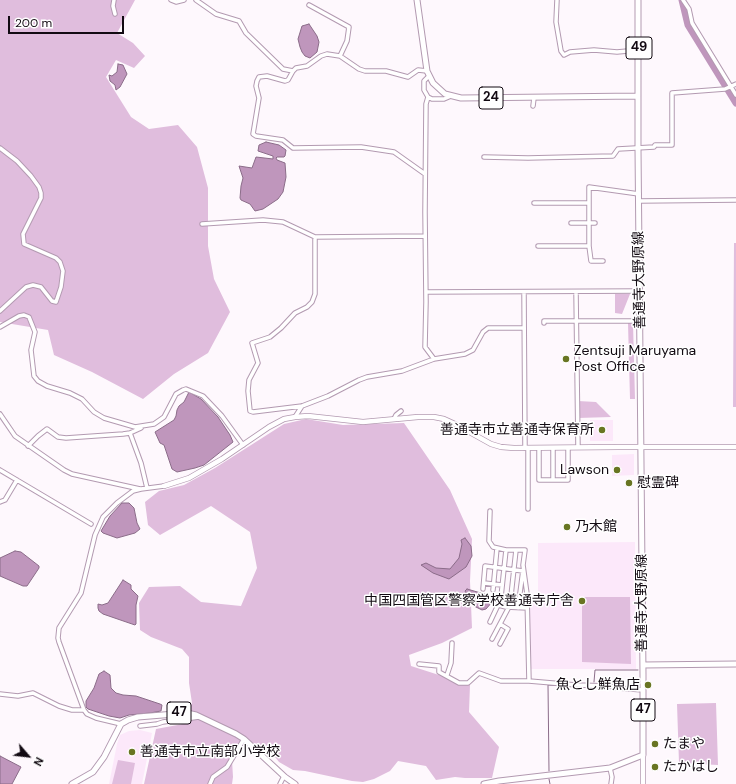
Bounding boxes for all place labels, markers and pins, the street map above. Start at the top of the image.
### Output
place label: Zentsuji Maruyama Post Office [574,343,696,376]
marker: Zentsuji Maruyama Post Office [561,354,571,364]
place label: 善通寺市立善通寺保育所 [440,422,594,438]
marker: 善通寺市立善通寺保育所 [597,425,607,435]
place label: Lawson [560,462,609,478]
marker: Lawson [612,465,622,475]
place label: 慰霊碑 [637,475,679,491]
marker: 慰霊碑 [624,478,634,488]
place label: 乃木館 [575,519,617,535]
marker: 乃木館 [562,522,572,532]
place label: 中国四国管区警察学校善通寺庁舎 [364,593,574,609]
marker: 中国四国管区警察学校善通寺庁舎 [577,596,587,606]
place label: 魚とし鮮魚店 [556,677,640,693]
marker: 魚とし鮮魚店 [643,680,653,690]
place label: たまや [663,736,705,752]
marker: たまや [650,739,660,749]
place label: 善通寺市立南部小学校 [140,744,280,760]
marker: 善通寺市立南部小学校 [127,747,137,757]
place label: たかはし [663,759,719,775]
marker: たかはし [650,762,660,772]

